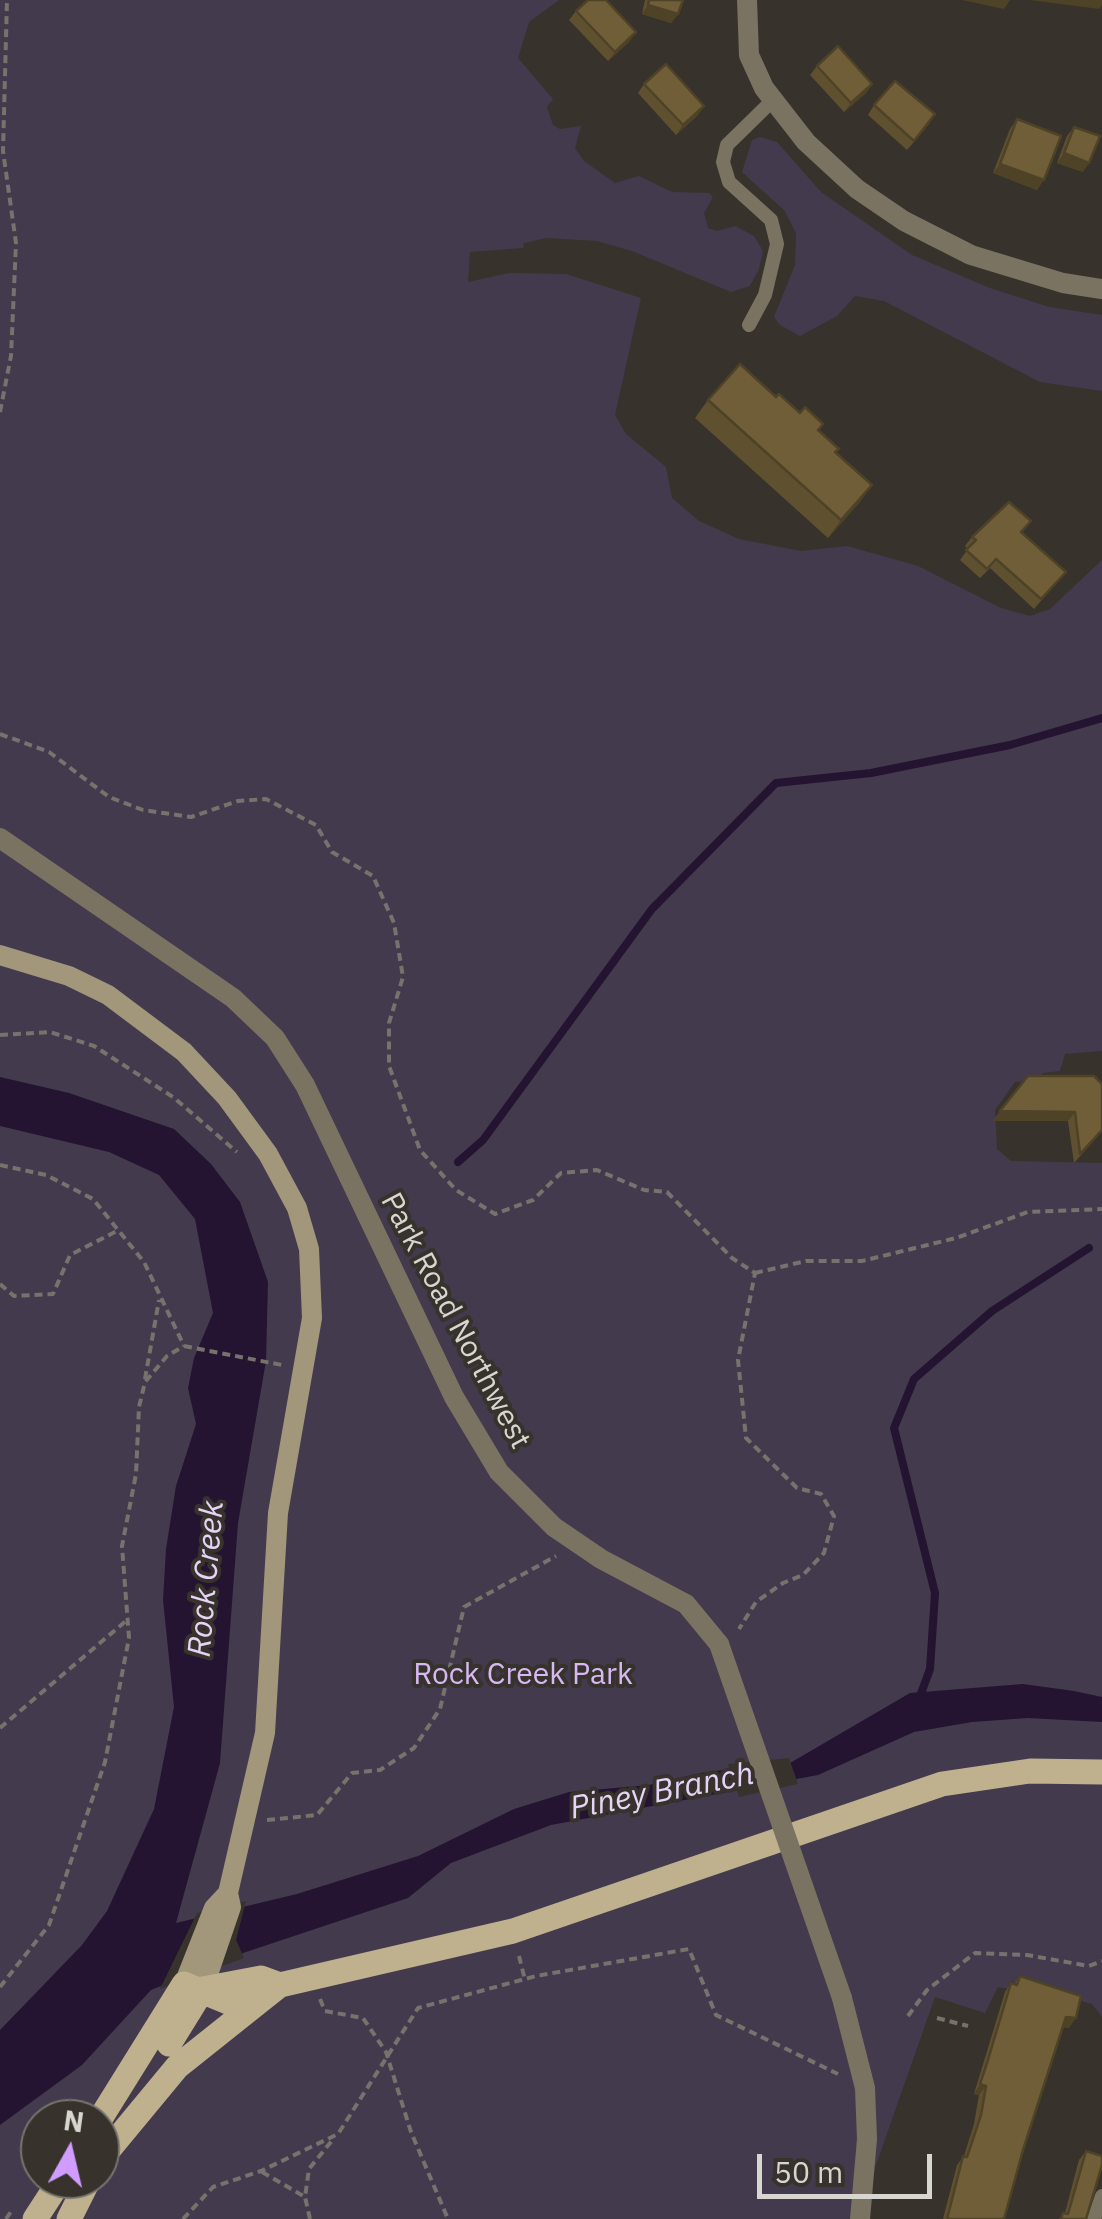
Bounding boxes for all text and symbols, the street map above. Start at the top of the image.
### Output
street label: Park Road Northwest [372,1187,538,1455]
water label: Rock Creek [181,1499,233,1659]
park label: Rock Creek Park [413,1657,633,1693]
water label: Piney Branch [567,1755,757,1829]
north arrow [20,2099,120,2199]
text: N [61,2101,87,2141]
scale bar [762,2134,937,2196]
text: 50 m [774,2152,843,2191]

